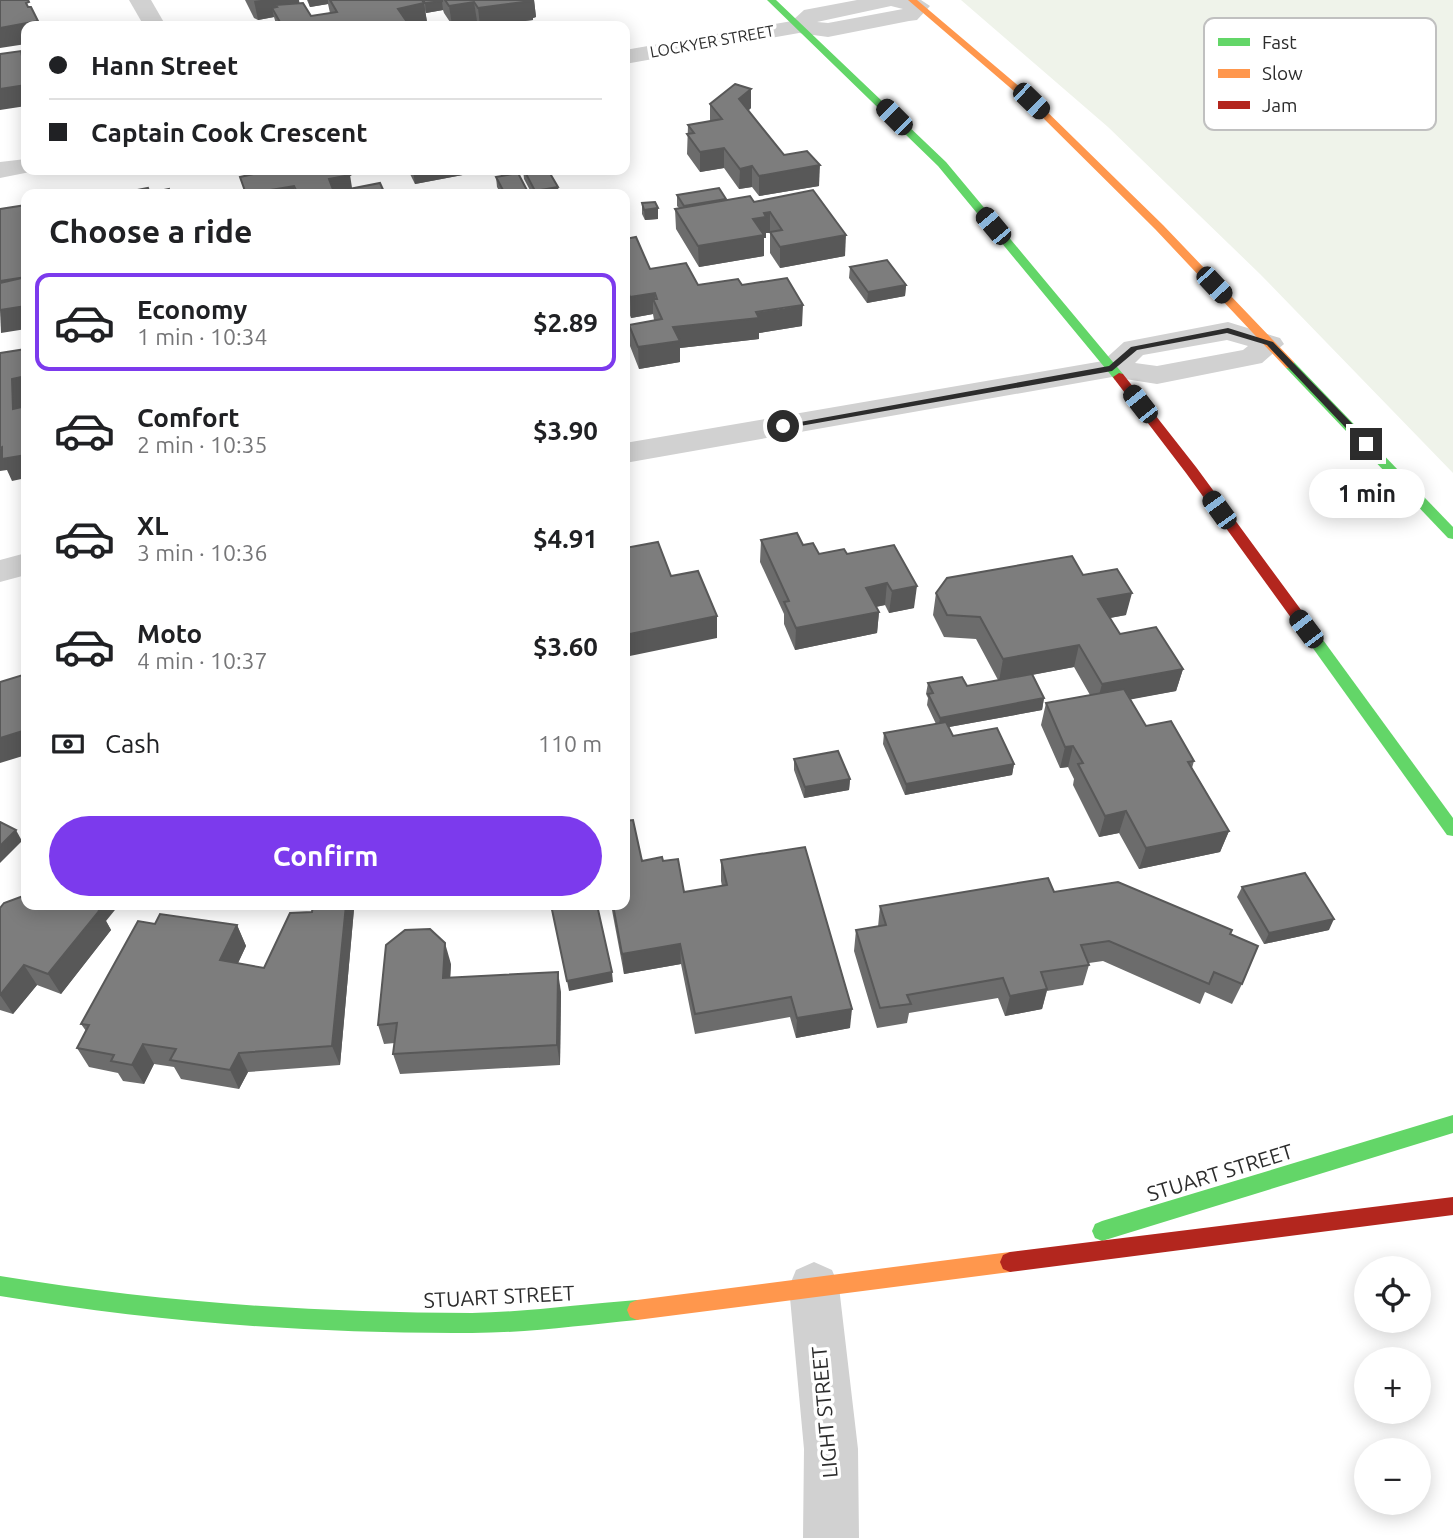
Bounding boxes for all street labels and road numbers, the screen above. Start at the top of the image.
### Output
street label: LOCKYER STREET [648,21,776,61]
street label: STUART STREET [1144,1138,1296,1206]
street label: STUART STREET [423,1280,575,1312]
street label: LIGHT STREET [806,1345,842,1479]

